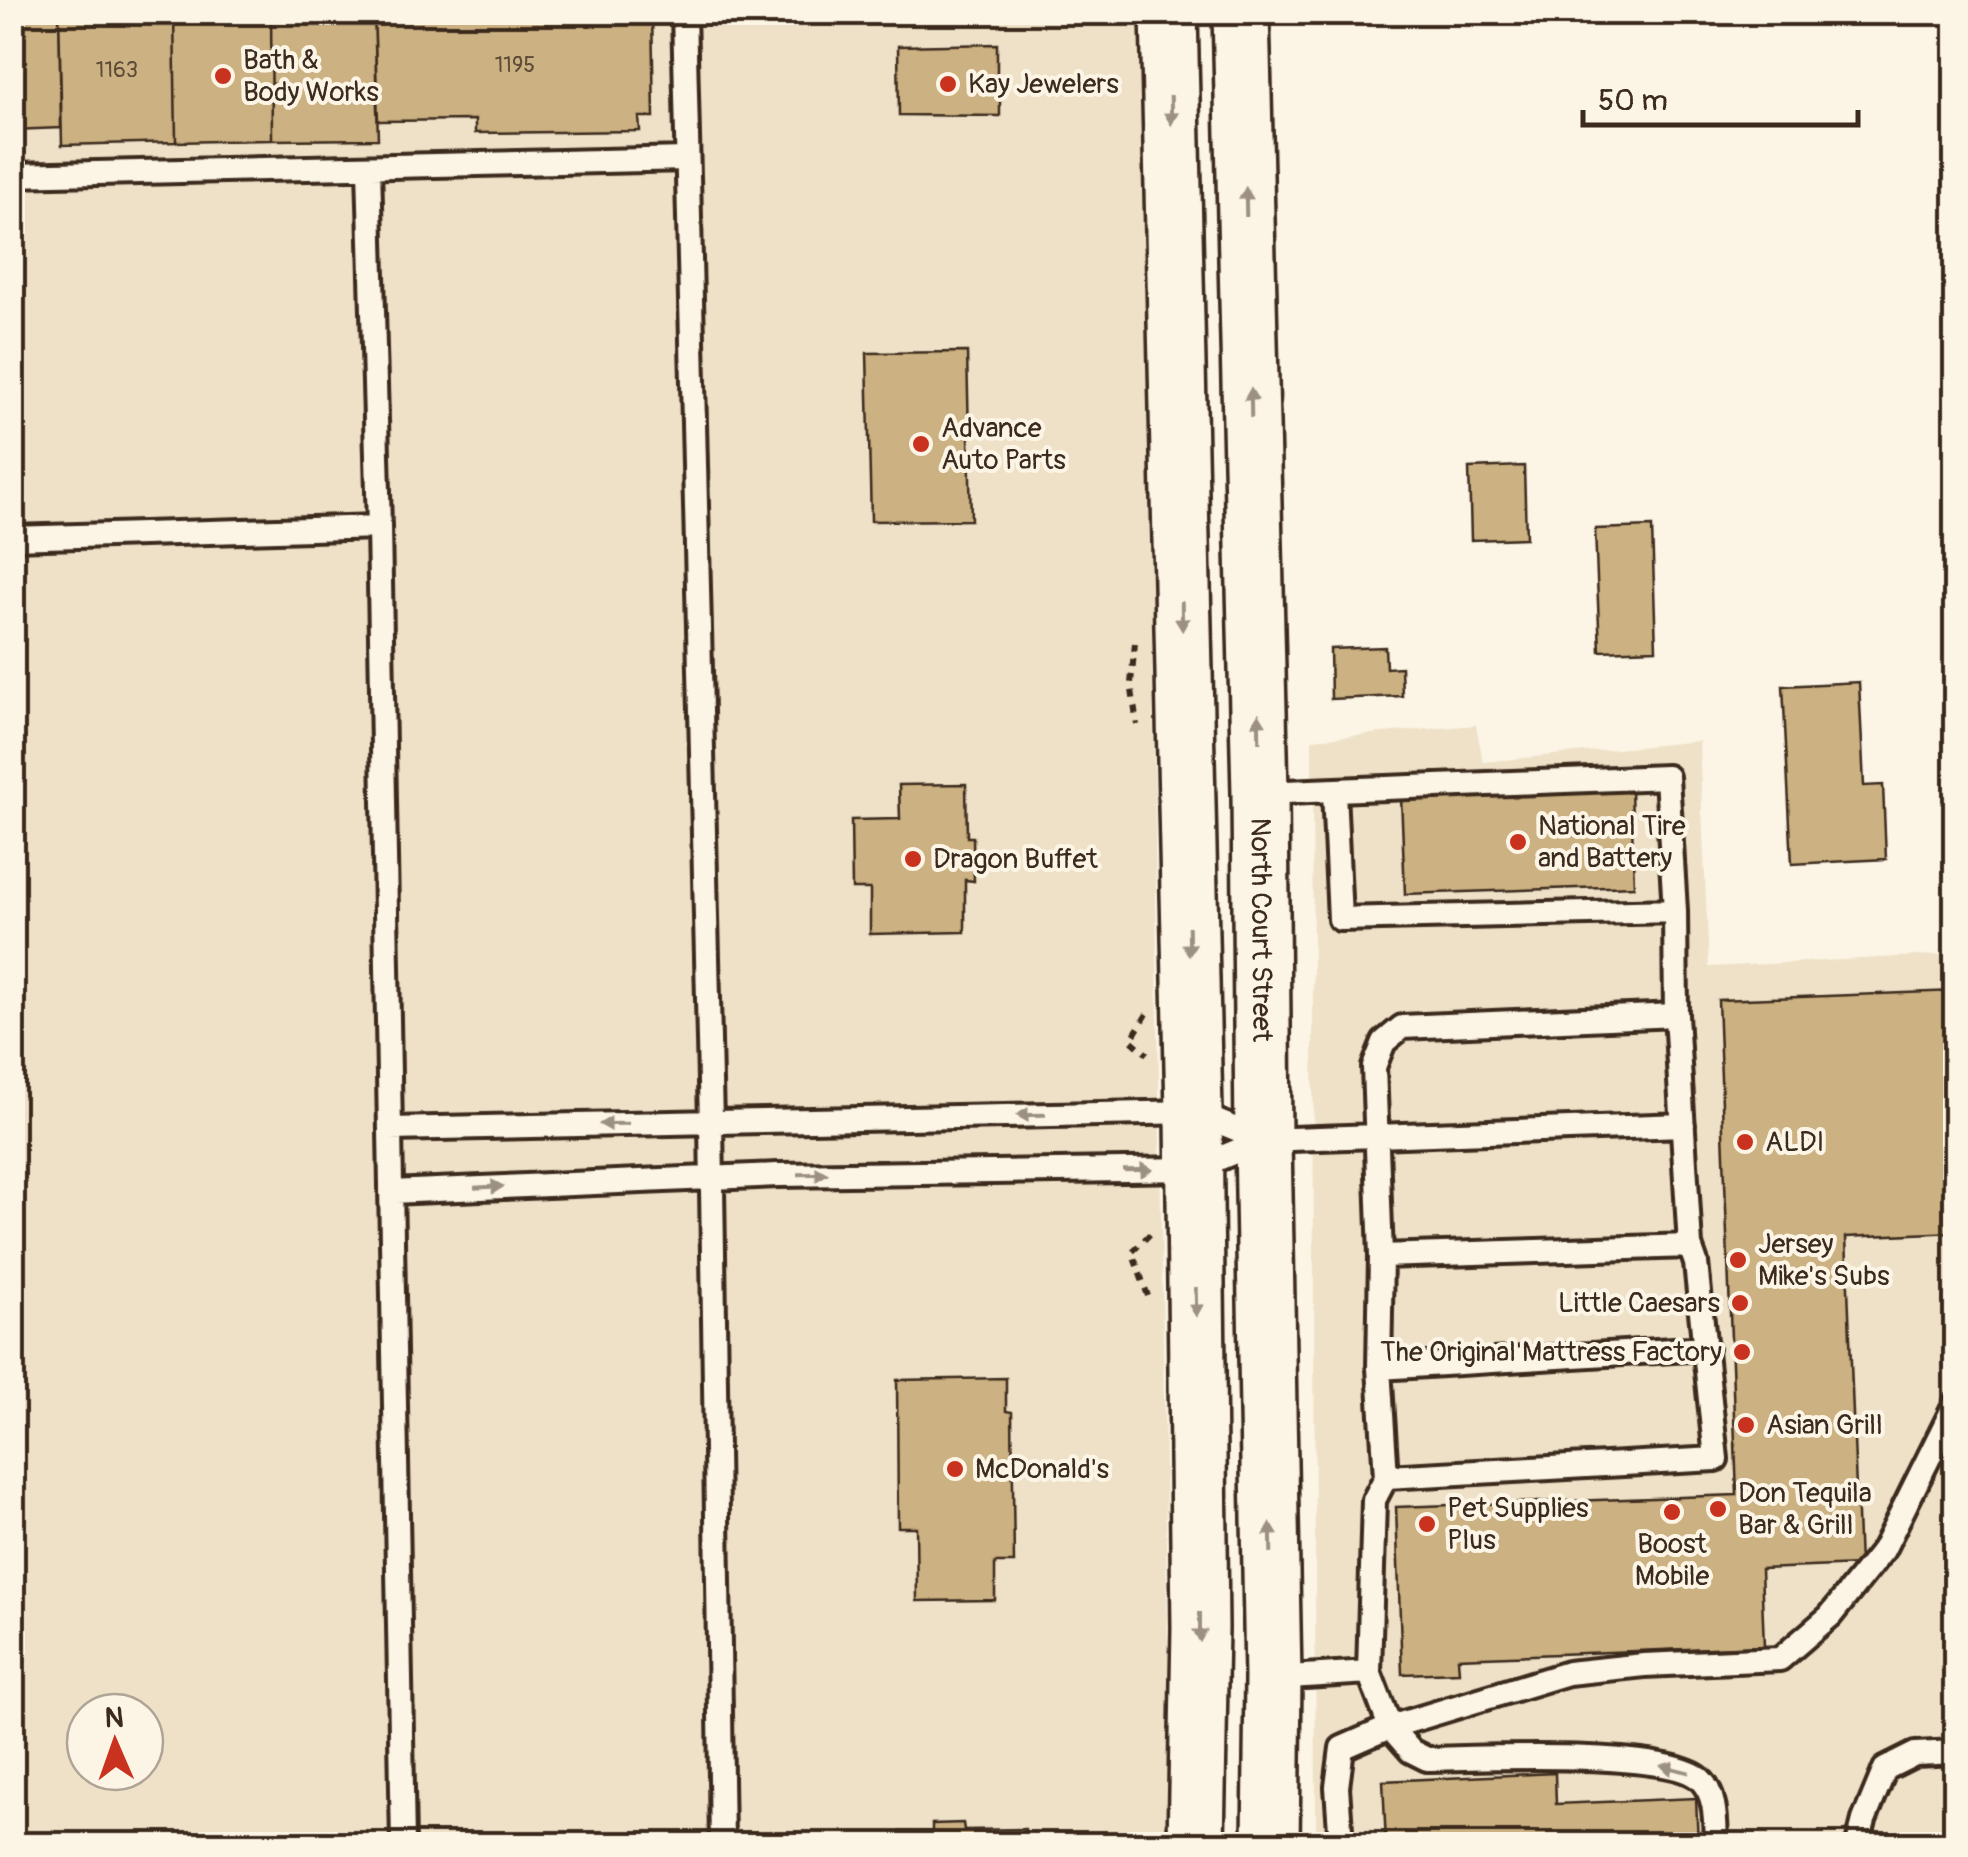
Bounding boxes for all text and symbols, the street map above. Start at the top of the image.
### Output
place label: Bath & Body Works [243,43,379,110]
house number: 1195 [495,51,535,79]
house number: 1163 [96,56,138,84]
marker: Bath & Body Works [212,65,234,87]
scale bar [1583,65,1858,127]
place label: Kay Jewelers [968,67,1119,102]
marker: Kay Jewelers [937,73,959,95]
text: 50 m [1598,82,1668,119]
one-way arrow [1163,94,1179,126]
one-way arrow [1237,186,1253,218]
one-way arrow [1242,387,1258,419]
place label: Advance Auto Parts [941,411,1066,478]
marker: Advance Auto Parts [910,433,932,455]
one-way arrow [1175,601,1191,633]
one-way arrow [1250,711,1266,743]
place label: National Tire and Battery [1538,809,1686,876]
street label: North Court Street [1243,817,1280,1043]
marker: National Tire and Battery [1507,831,1529,853]
place label: Dragon Buffet [933,842,1098,877]
marker: Dragon Buffet [902,848,924,870]
one-way arrow [1181,926,1197,958]
one-way arrow [1015,1108,1047,1124]
one-way arrow [597,1116,629,1132]
place label: ALDI [1765,1125,1824,1160]
marker: ALDI [1734,1131,1756,1153]
one-way arrow [1123,1162,1155,1178]
one-way arrow [798,1166,830,1182]
one-way arrow [473,1179,505,1195]
place label: Jersey Mike's Subs [1758,1227,1890,1294]
marker: Jersey Mike's Subs [1727,1249,1749,1271]
one-way arrow [1188,1286,1204,1318]
place label: Little Caesars [1558,1286,1720,1321]
marker: Little Caesars [1729,1292,1751,1314]
place label: The Original Mattress Factory [1380,1335,1722,1370]
marker: The Original Mattress Factory [1731,1341,1753,1363]
place label: Asian Grill [1766,1408,1883,1443]
marker: Asian Grill [1735,1414,1757,1436]
place label: McDonald's [975,1452,1109,1487]
marker: McDonald's [944,1458,966,1480]
place label: Don Tequila Bar & Grill [1738,1476,1872,1543]
place label: Pet Supplies Plus [1447,1491,1589,1558]
marker: Don Tequila Bar & Grill [1707,1498,1729,1520]
marker: Boost Mobile [1661,1501,1683,1523]
marker: Pet Supplies Plus [1416,1513,1438,1535]
one-way arrow [1263,1522,1279,1554]
place label: Boost Mobile [1635,1527,1709,1594]
one-way arrow [1192,1611,1208,1643]
north arrow [65,1692,165,1792]
text: N [104,1701,124,1736]
one-way arrow [1659,1761,1690,1776]

